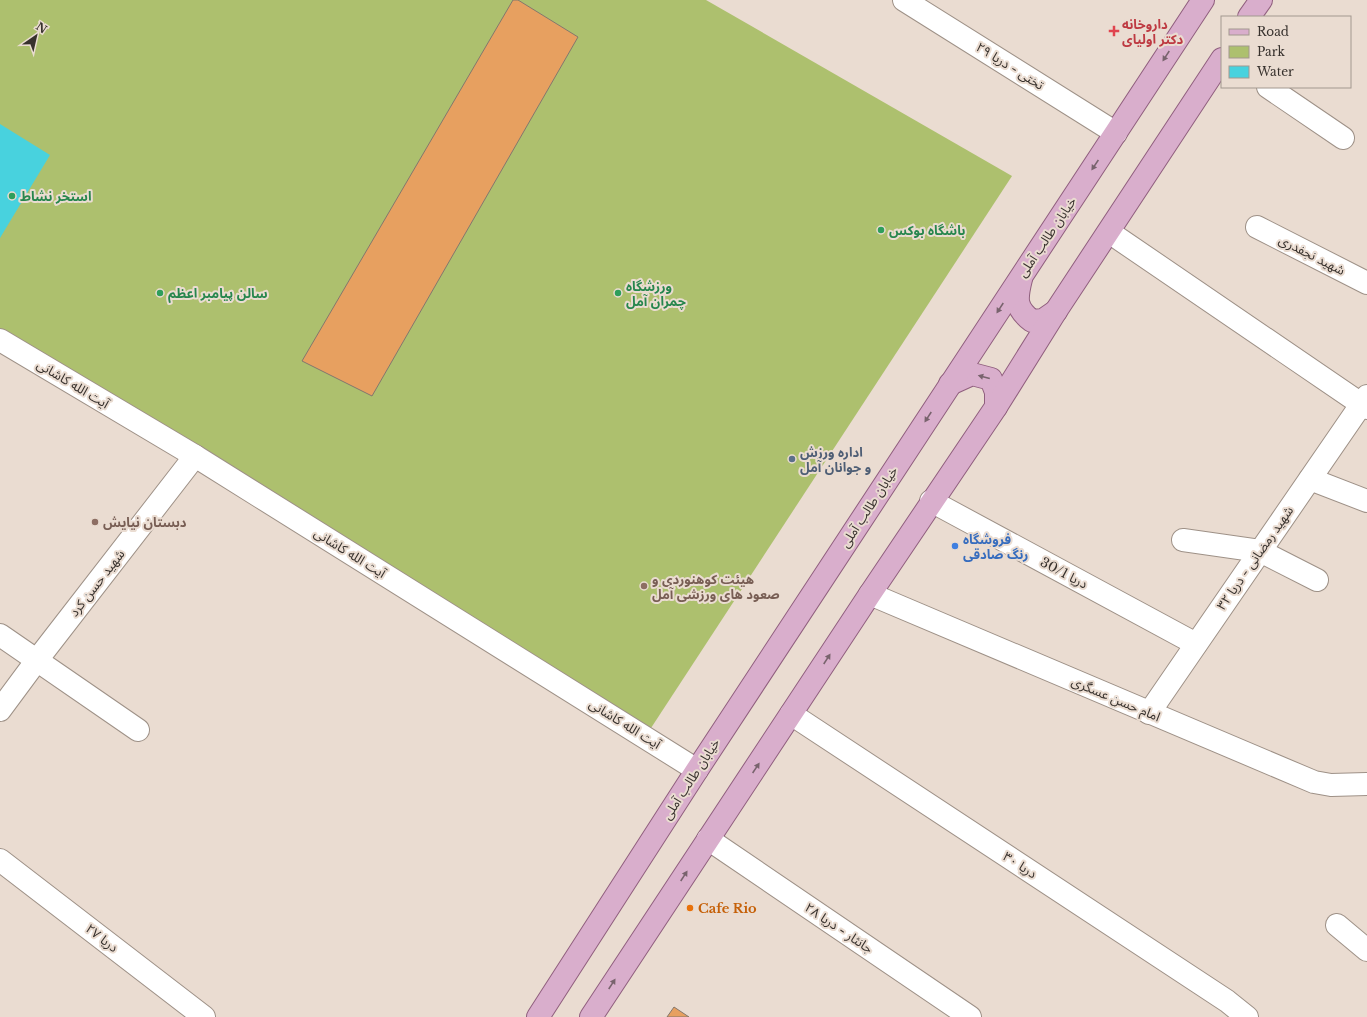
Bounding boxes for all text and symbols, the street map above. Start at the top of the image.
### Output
north arrow [16,16,56,56]
place label: داروخانه دکتر اولیای [1122,16,1184,48]
legend [1221,16,1351,88]
text: N [33,19,50,37]
text: Road [1257,24,1289,39]
marker: داروخانه دکتر اولیای [1109,26,1119,36]
street label: تختی - دریا ۲۹ [973,38,1047,94]
text: Park [1257,44,1285,59]
one-way arrow [1162,51,1170,61]
text: Water [1256,64,1294,79]
one-way arrow [1091,160,1099,170]
place label: استخر نشاط [20,188,92,205]
marker: استخر نشاط [7,191,17,201]
street label: خیابان طالب آملی [1014,193,1080,280]
place label: باشگاه‌ بوکس [889,222,965,239]
marker: باشگاه‌ بوکس [876,225,886,235]
street label: شهید نجفدری [1276,231,1348,279]
place label: ورزشگاه چمران آمل [626,278,686,310]
place label: سالن پیامبر اعظم [168,285,268,304]
marker: سالن پیامبر اعظم [155,288,165,298]
marker: ورزشگاه چمران آمل [613,288,623,298]
one-way arrow [996,303,1004,313]
street label: آیت الله کاشانی [34,356,113,413]
one-way arrow [978,373,990,379]
one-way arrow [924,412,932,422]
place label: اداره ورزش و جوانان آمل [800,444,871,476]
marker: اداره ورزش و جوانان آمل [787,454,797,464]
street label: خیابان طالب آملی [836,463,902,551]
street label: شهید رمضانی - دریا ۳۲ [1213,503,1297,613]
place label: دبستان نیایش [103,514,187,531]
marker: دبستان نیایش [90,517,100,527]
street label: آیت الله کاشانی [311,524,390,582]
place label: فروشگاه رنگ صادقی [963,531,1028,563]
marker: فروشگاه رنگ صادقی [950,541,960,551]
street label: شهید حسن کرد [66,546,128,620]
street label: دریا 30/1 [1037,554,1091,592]
place label: هیئت کوهنوردی و صعود های ورزشی آمل [652,571,780,603]
marker: هیئت کوهنوردی و صعود های ورزشی آمل [639,581,649,591]
one-way arrow [823,654,831,664]
street label: امام حسن عسگری [1069,673,1163,726]
street label: آیت الله کاشانی [586,695,665,753]
street label: خیابان طالب آملی [658,735,724,823]
one-way arrow [752,762,760,773]
street label: دریا ۳۰ [1000,848,1040,882]
one-way arrow [680,871,688,881]
street label: جانثار - دریا ۲۸ [802,899,877,957]
place label: Cafe Rio [698,900,757,917]
marker: Cafe Rio [685,903,695,913]
street label: دریا ۲۷ [82,920,122,956]
one-way arrow [609,979,616,990]

